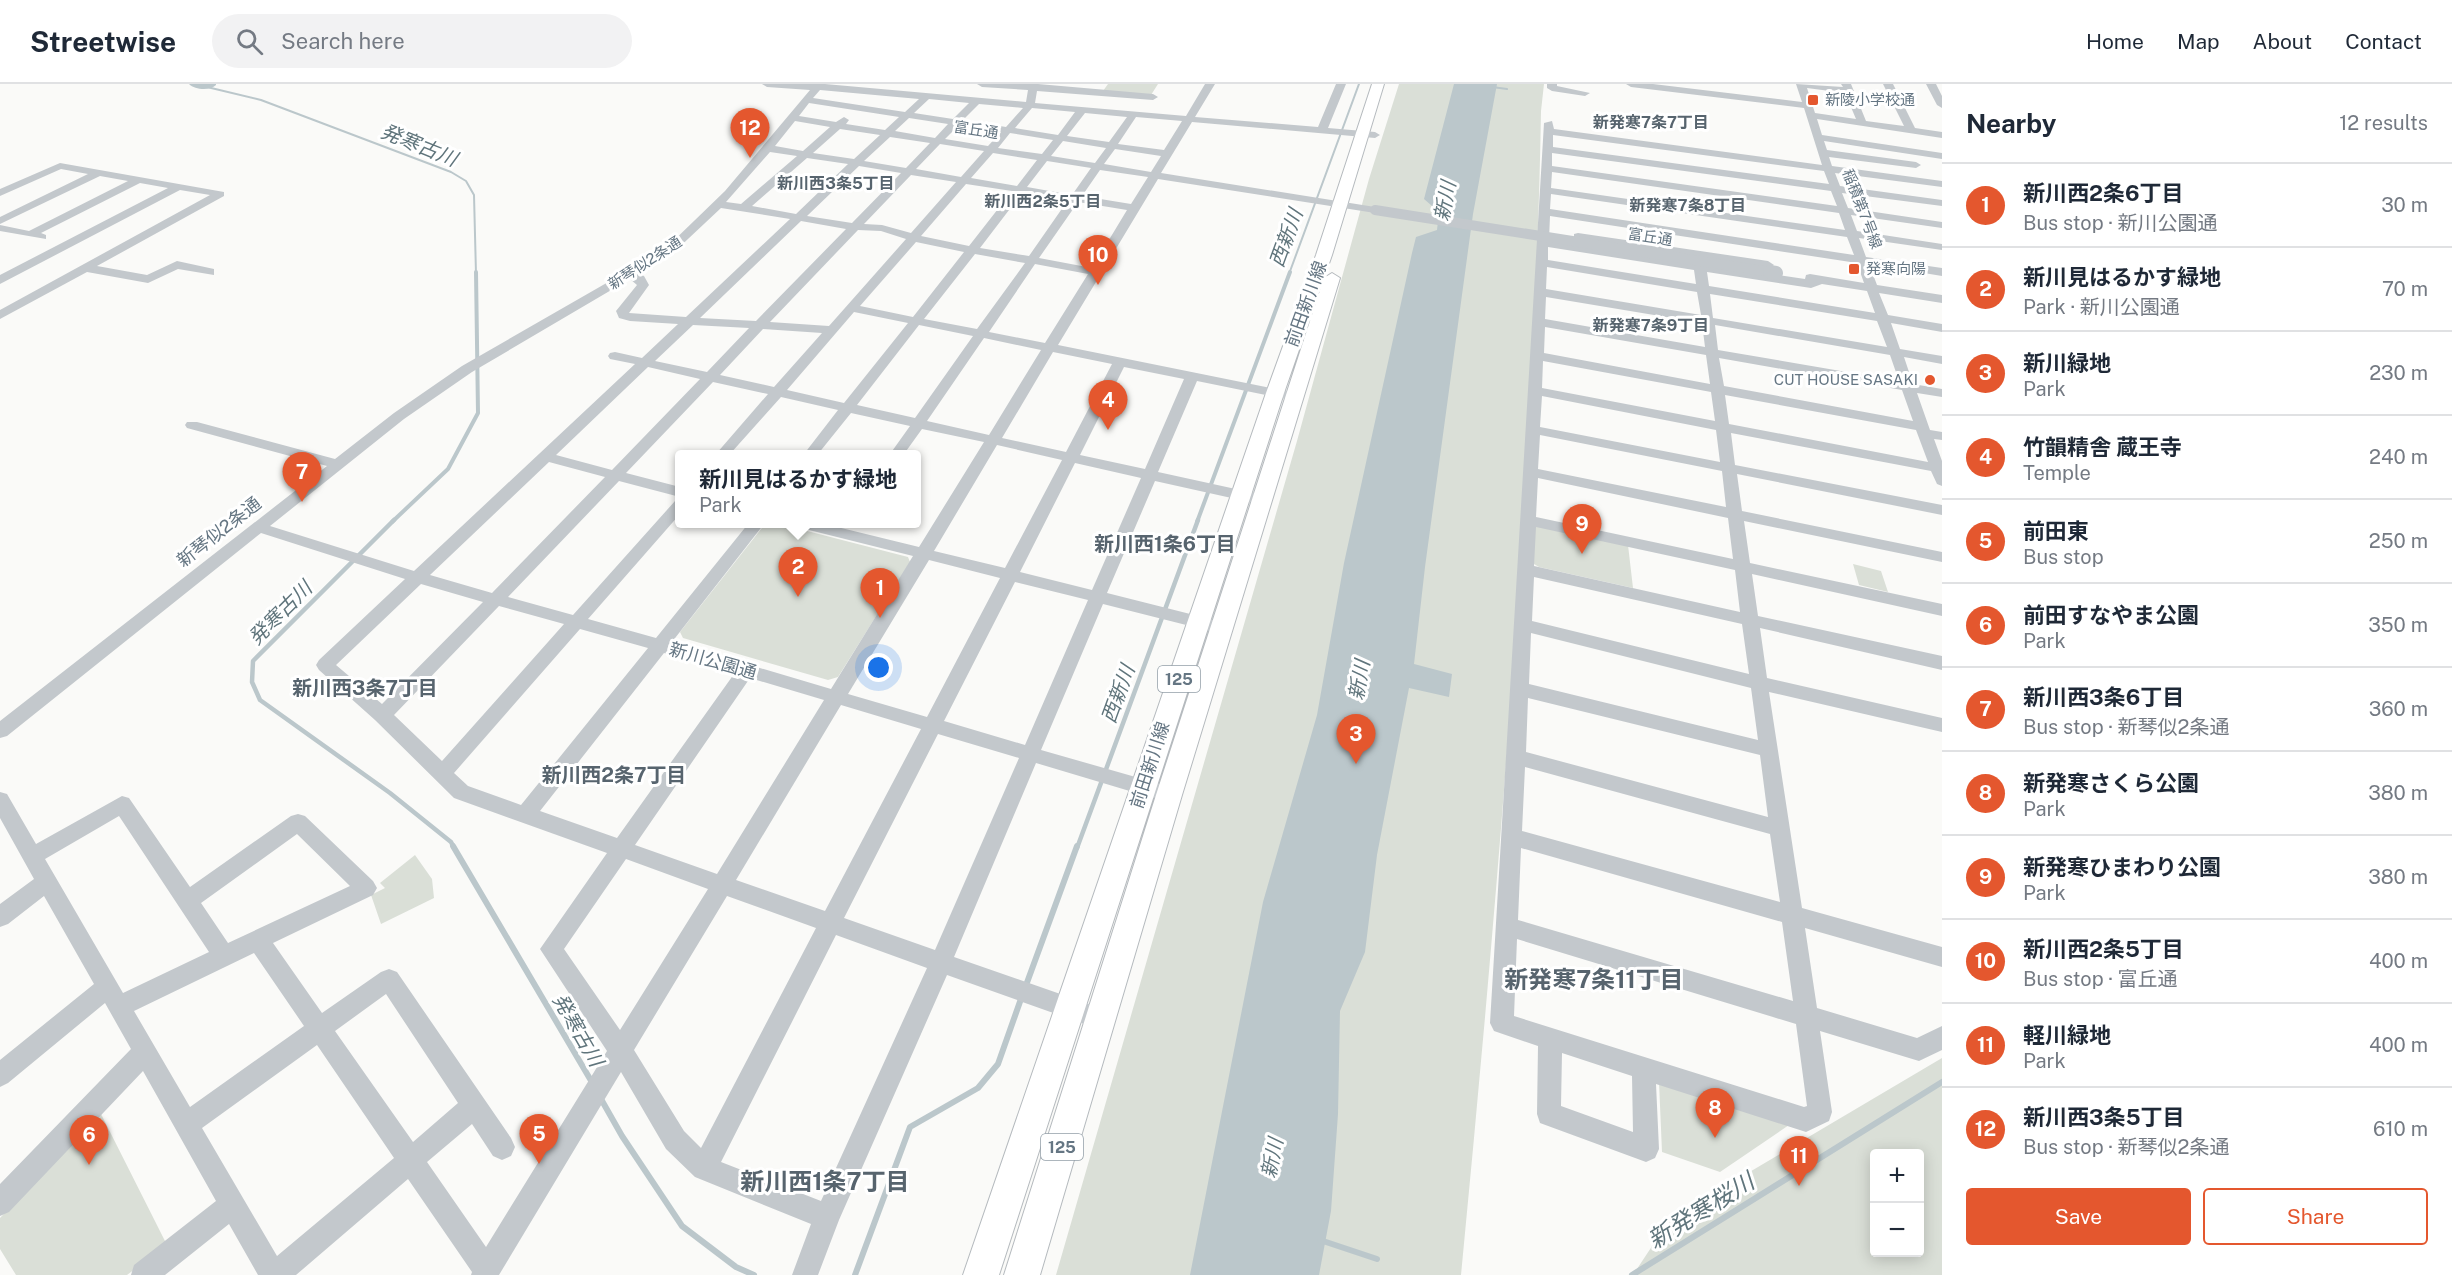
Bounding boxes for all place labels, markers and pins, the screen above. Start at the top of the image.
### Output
place label: 新陵小学校通 [1825,91,1915,108]
marker: 新陵小学校通 [1806,93,1820,107]
pin: 12 [730,109,770,158]
pin: 10 [1078,236,1118,285]
place label: 発寒向陽 [1866,260,1926,277]
marker: 発寒向陽 [1847,262,1861,276]
place label: CUT HOUSE SASAKI [1774,371,1918,388]
marker: CUT HOUSE SASAKI [1923,373,1937,387]
pin: 4 [1088,380,1128,430]
pin: 7 [282,452,322,502]
pin: 9 [1562,504,1602,554]
pin: 2 [778,548,818,597]
pin: 1 [860,568,900,618]
pin: 3 [1336,714,1376,764]
pin: 8 [1696,1088,1734,1138]
pin: 5 [520,1114,558,1164]
pin: 6 [70,1116,109,1165]
pin: 11 [1780,1136,1818,1186]

